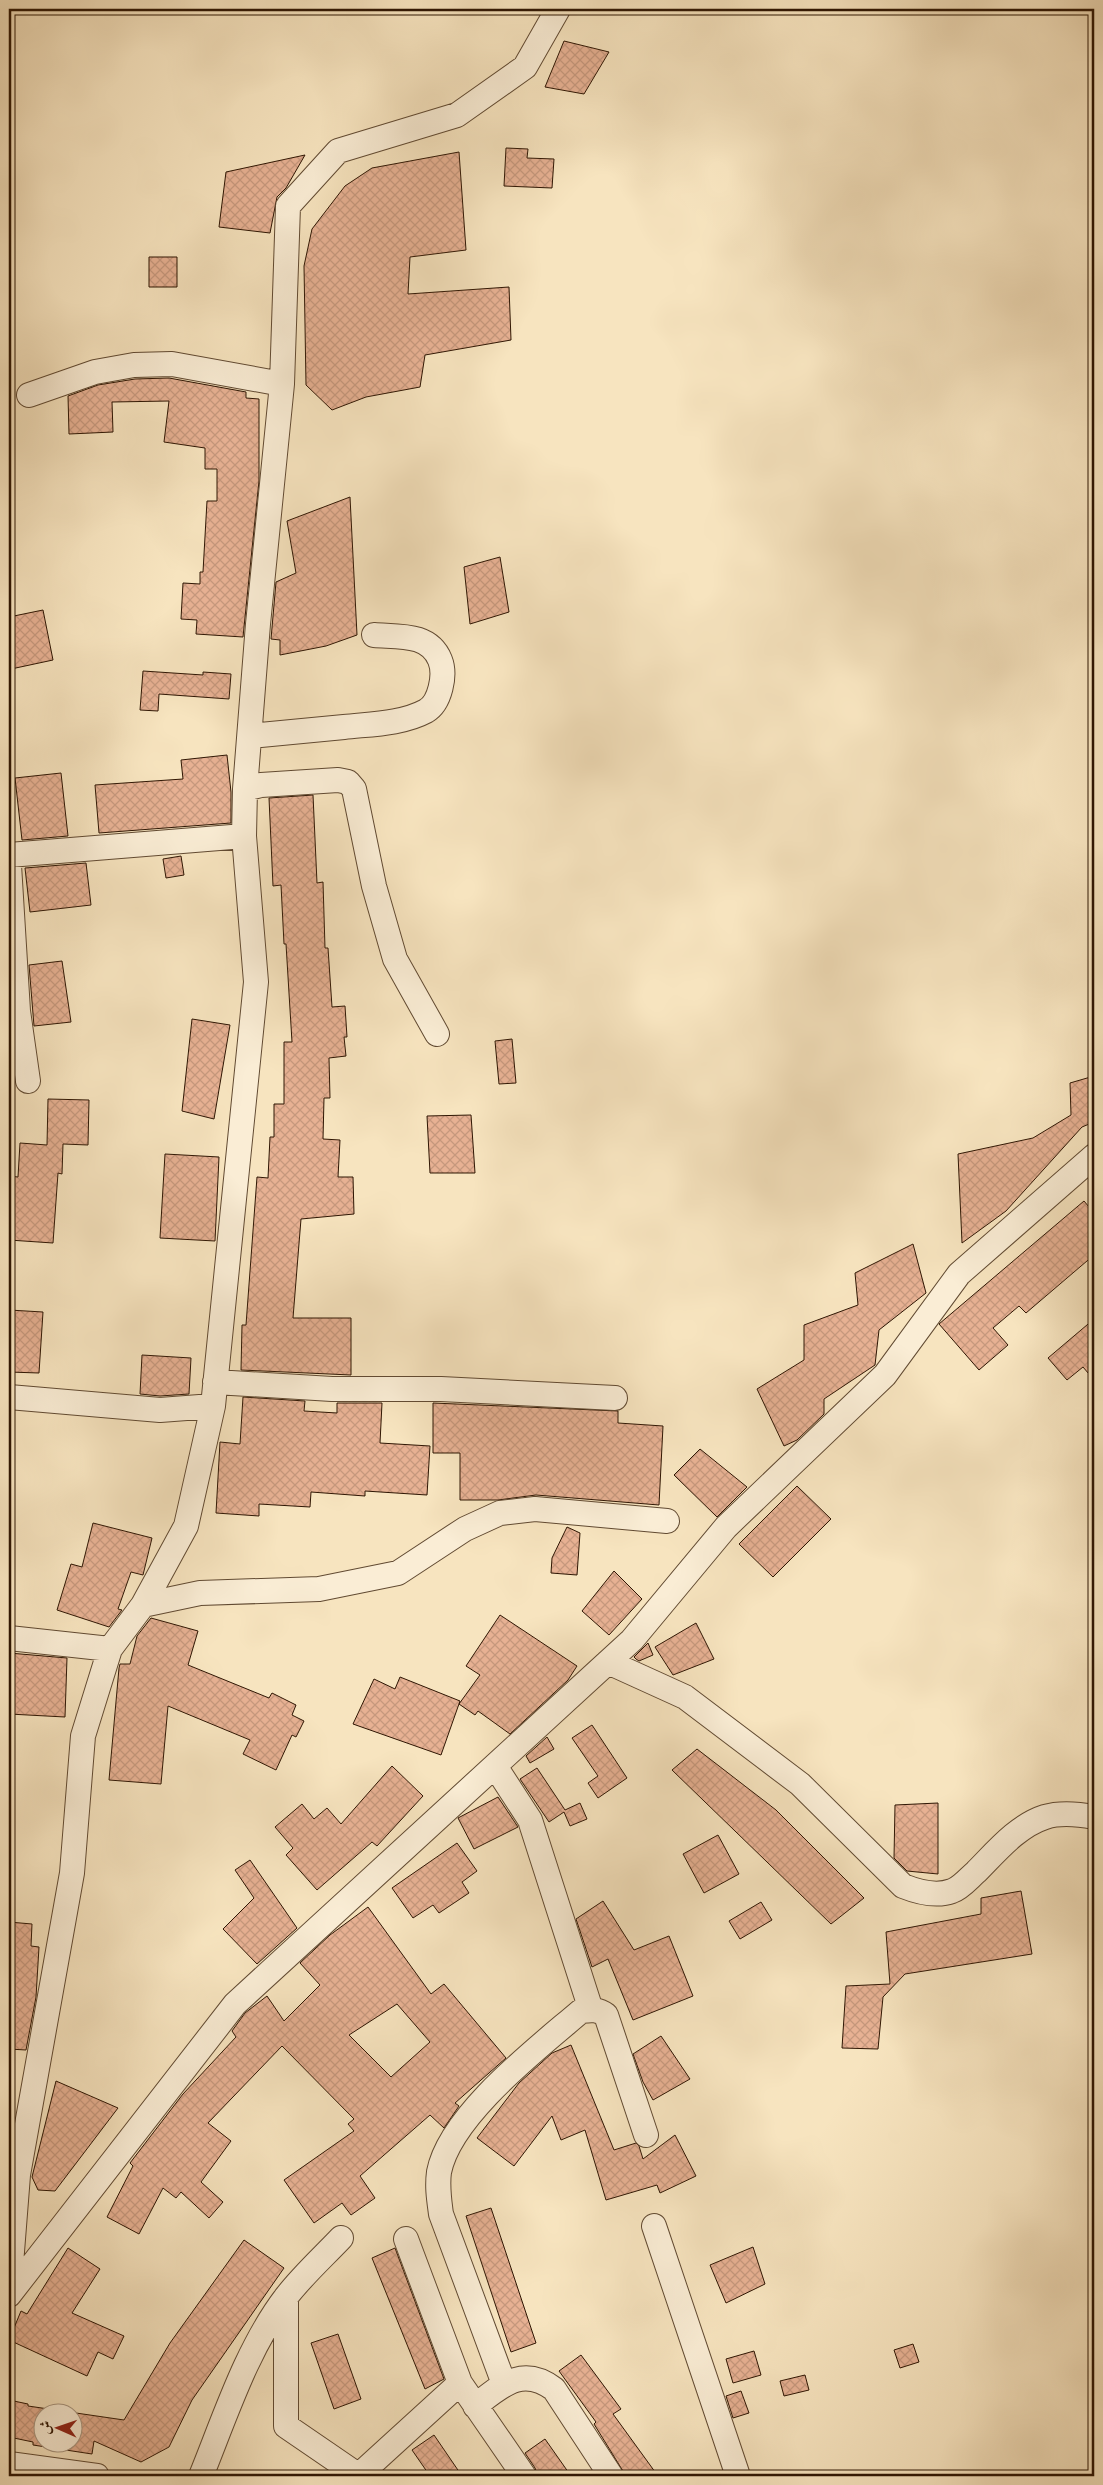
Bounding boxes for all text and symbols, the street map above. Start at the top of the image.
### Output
north arrow [32,2402,82,2452]
text: ش [37,2420,55,2435]

